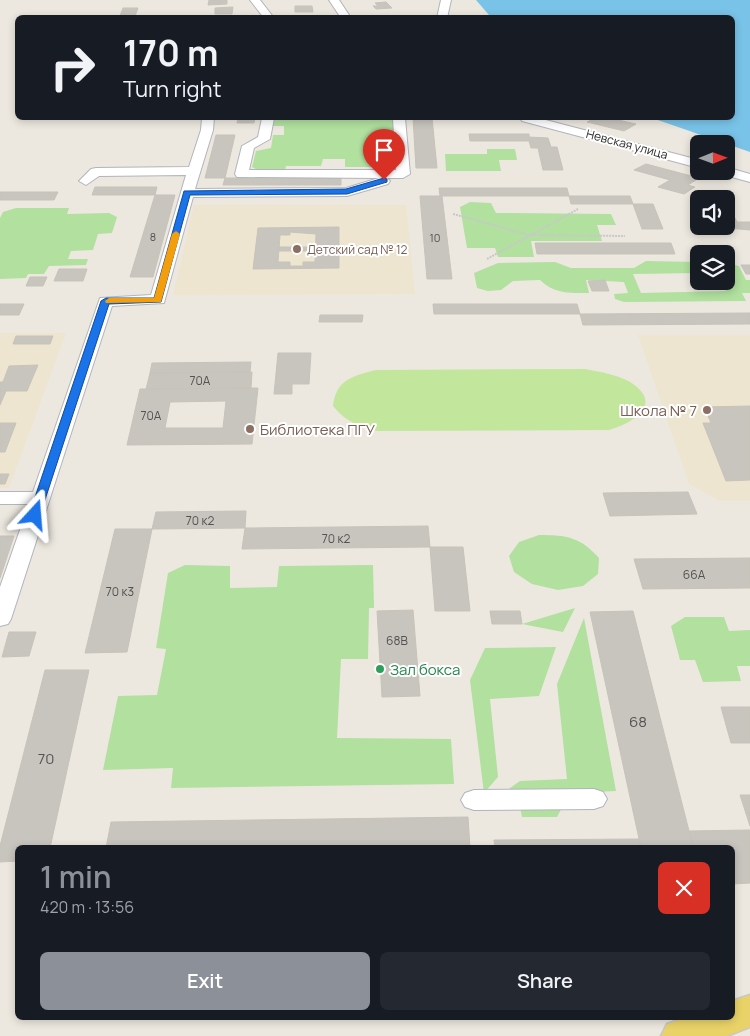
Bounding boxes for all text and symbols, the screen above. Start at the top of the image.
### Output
text: 170 m [123,29,219,77]
icon: right [40,35,105,100]
text: Turn right [123,74,221,104]
street label: Невская улица [584,125,670,163]
pin [363,129,405,180]
north arrow [690,135,735,180]
map controls [690,135,735,290]
icon: arrive [370,136,398,164]
button: sound [690,190,735,235]
house number: 8 [150,229,156,244]
house number: 10 [429,230,441,245]
place label: Детский сад № 12 [307,241,408,258]
marker: Детский сад № 12 [291,243,303,255]
button: layers [690,245,735,290]
house number: 70А [190,372,211,389]
place label: Школа № 7 [620,400,697,421]
marker: Школа № 7 [701,404,713,416]
house number: 70А [141,407,162,424]
place label: Библиотека ПГУ [260,419,376,440]
marker: Библиотека ПГУ [244,423,256,435]
position arrow [8.0,488,60.0,540]
house number: 70 к2 [186,512,214,529]
house number: 70 к2 [322,530,350,547]
house number: 66А [683,566,706,583]
house number: 70 к3 [106,583,134,600]
house number: 68В [386,632,408,649]
place label: Зал бокса [390,659,460,680]
marker: Зал бокса [374,663,386,675]
house number: 68 [629,711,647,732]
house number: 70 [38,748,54,769]
text: 1 min [40,856,112,897]
button: close [658,862,710,914]
text: 420 m · 13:56 [40,896,134,918]
button: Exit [40,952,370,1010]
button: Share [380,952,710,1010]

